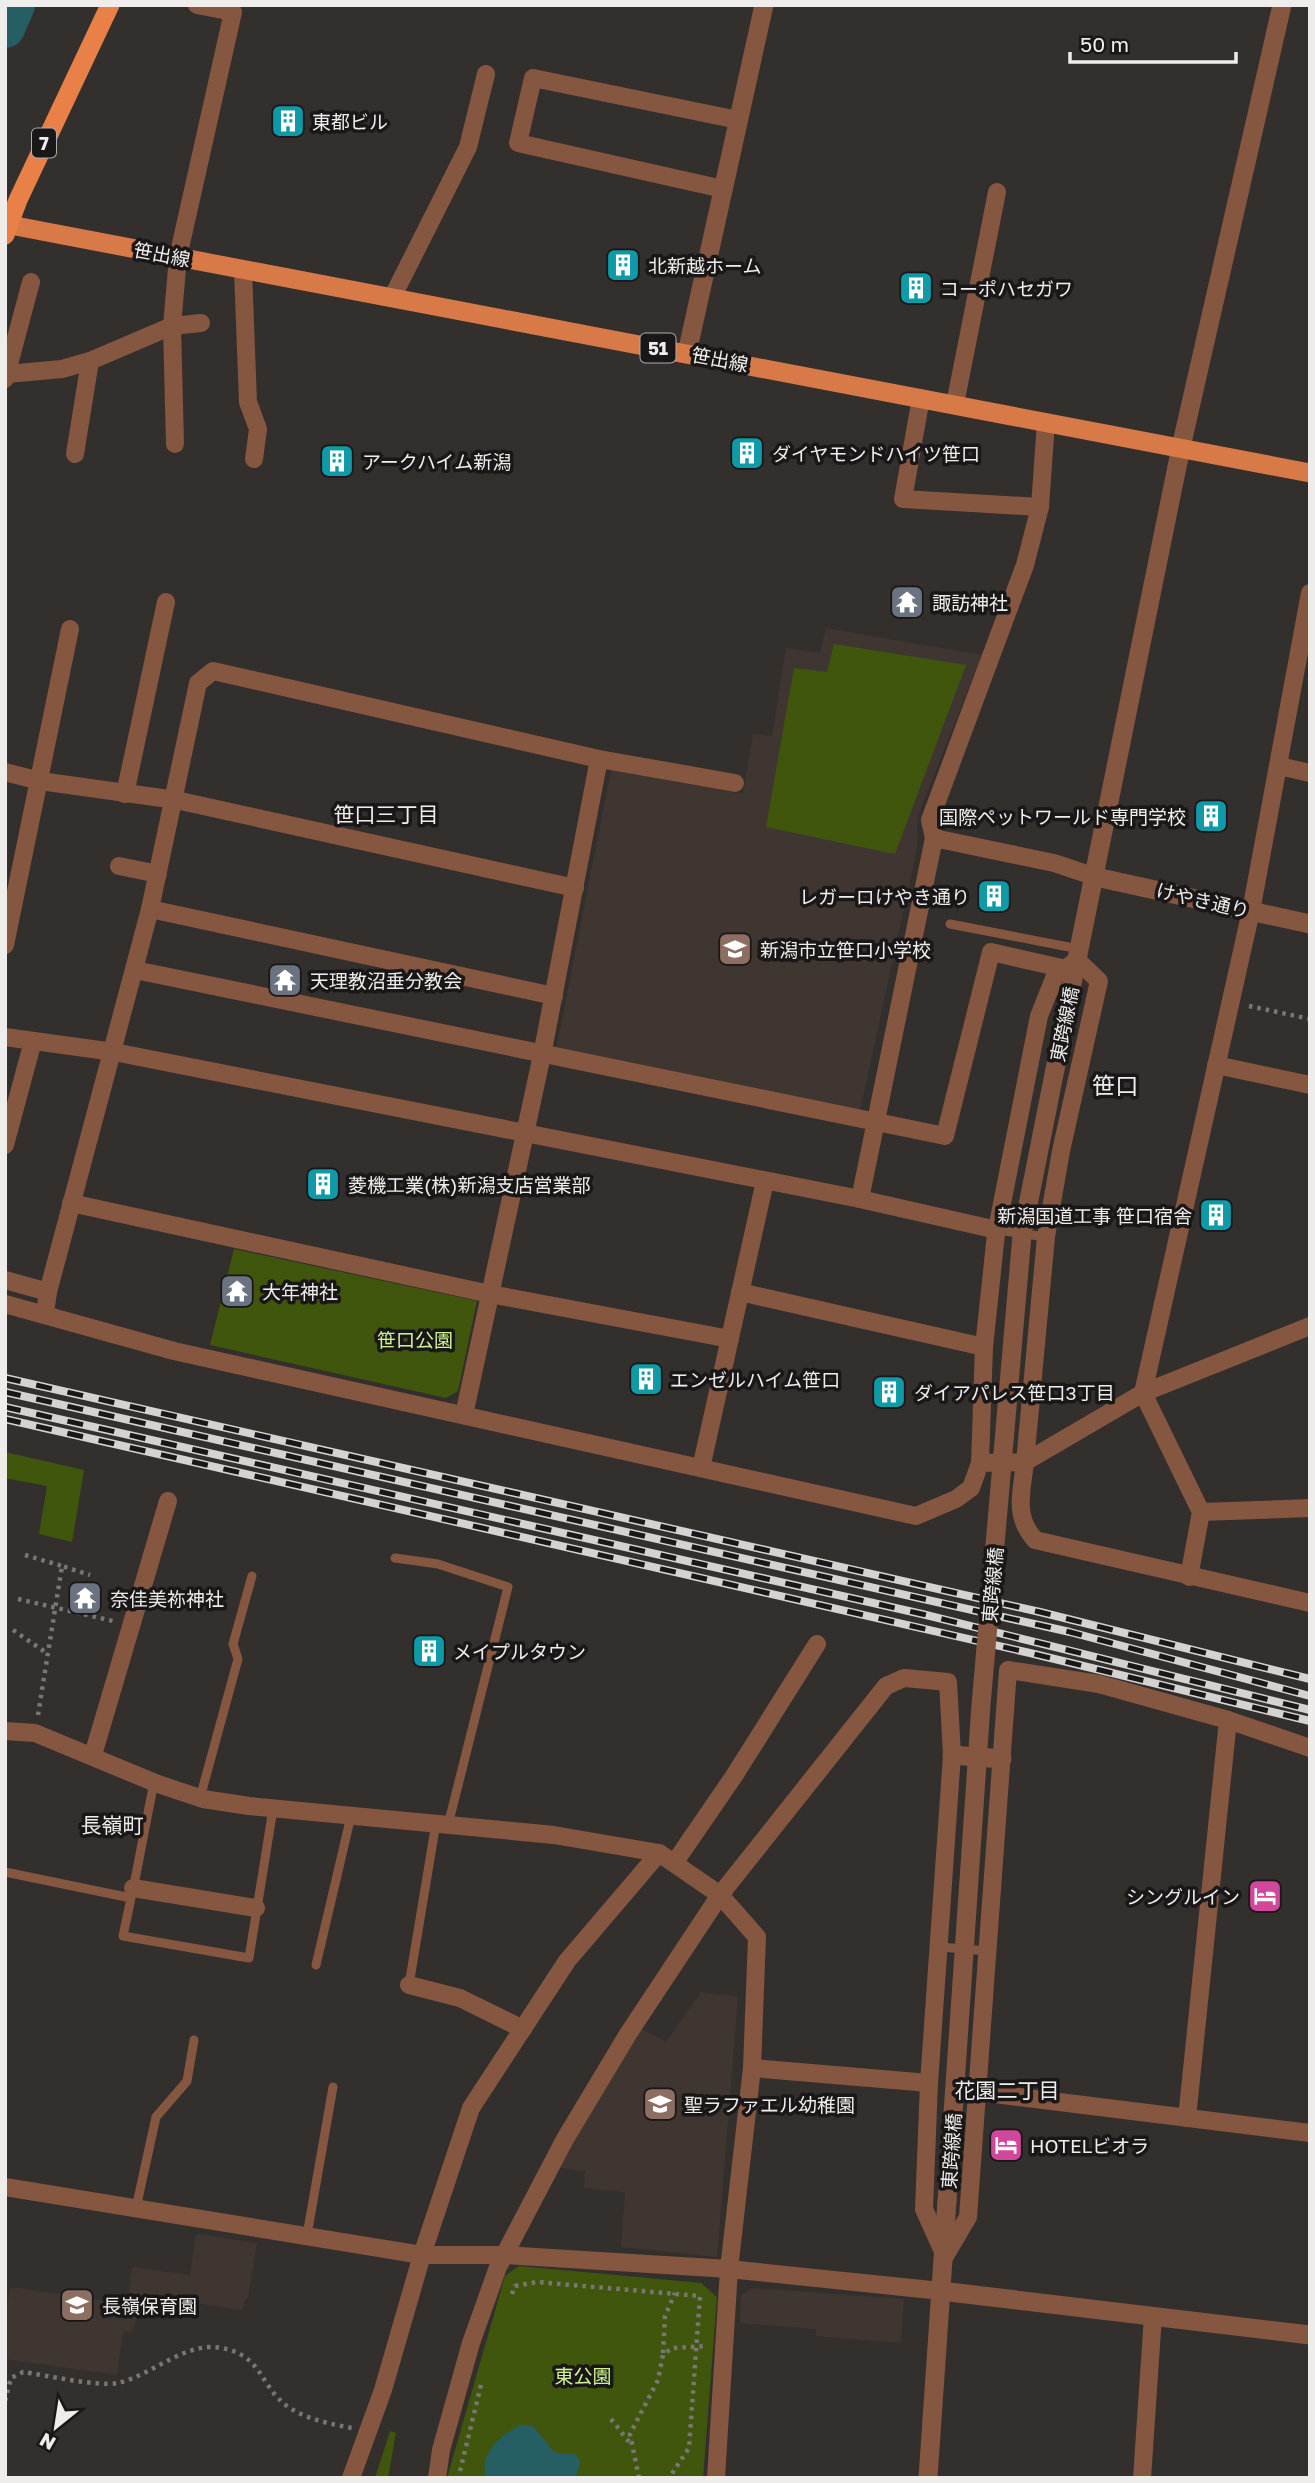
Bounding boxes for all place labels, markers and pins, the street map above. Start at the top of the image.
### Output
building icon: 東都ビル [269,102,307,140]
place label: 東都ビル [312,110,388,133]
building icon: 北新越ホーム [604,246,642,284]
place label: 北新越ホーム [648,254,761,277]
building icon: コーポハセガワ [897,269,935,307]
place label: コーポハセガワ [940,277,1073,300]
building icon: ダイヤモンドハイツ笹口 [728,434,766,472]
building icon: アークハイム新潟 [318,442,356,480]
place label: ダイヤモンドハイツ笹口 [772,442,980,465]
place label: アークハイム新潟 [362,450,511,473]
temple icon: 諏訪神社 [888,583,926,621]
place label: 諏訪神社 [932,591,1008,614]
building icon: 国際ペットワールド専門学校 [1192,797,1230,835]
place label: 国際ペットワールド専門学校 [939,805,1186,828]
building icon: レガーロけやき通り [975,877,1013,915]
place label: レガーロけやき通り [799,885,970,908]
school or university icon: 新潟市立笹口小学校 [716,930,754,968]
place label: 新潟市立笹口小学校 [760,938,931,961]
temple icon: 天理教沼垂分教会 [266,961,304,999]
place label: 天理教沼垂分教会 [310,969,462,992]
building icon: 菱機工業(株)新潟支店営業部 [304,1165,342,1203]
place label: 菱機工業(株)新潟支店営業部 [348,1173,590,1196]
building icon: 新潟国道工事 笹口宿舎 [1197,1196,1235,1234]
place label: 新潟国道工事 笹口宿舎 [997,1204,1192,1227]
temple icon: 大年神社 [218,1272,256,1310]
place label: 大年神社 [262,1280,338,1303]
building icon: エンゼルハイム笹口 [627,1360,665,1398]
place label: エンゼルハイム笹口 [670,1368,840,1391]
building icon: ダイアパレス笹口3丁目 [870,1373,908,1411]
place label: ダイアパレス笹口3丁目 [914,1381,1115,1404]
temple icon: 奈佳美祢神社 [66,1579,104,1617]
place label: 奈佳美祢神社 [110,1587,224,1610]
building icon: メイプルタウン [410,1632,448,1670]
place label: メイプルタウン [453,1640,586,1663]
hotel icon: シングルイン [1246,1877,1284,1915]
place label: シングルイン [1126,1885,1240,1908]
school or university icon: 聖ラファエル幼稚園 [641,2085,679,2123]
place label: 聖ラファエル幼稚園 [684,2093,855,2116]
hotel icon: HOTELビオラ [987,2126,1025,2164]
place label: HOTELビオラ [1030,2134,1149,2157]
school or university icon: 長嶺保育園 [58,2286,96,2324]
place label: 長嶺保育園 [102,2294,197,2317]

